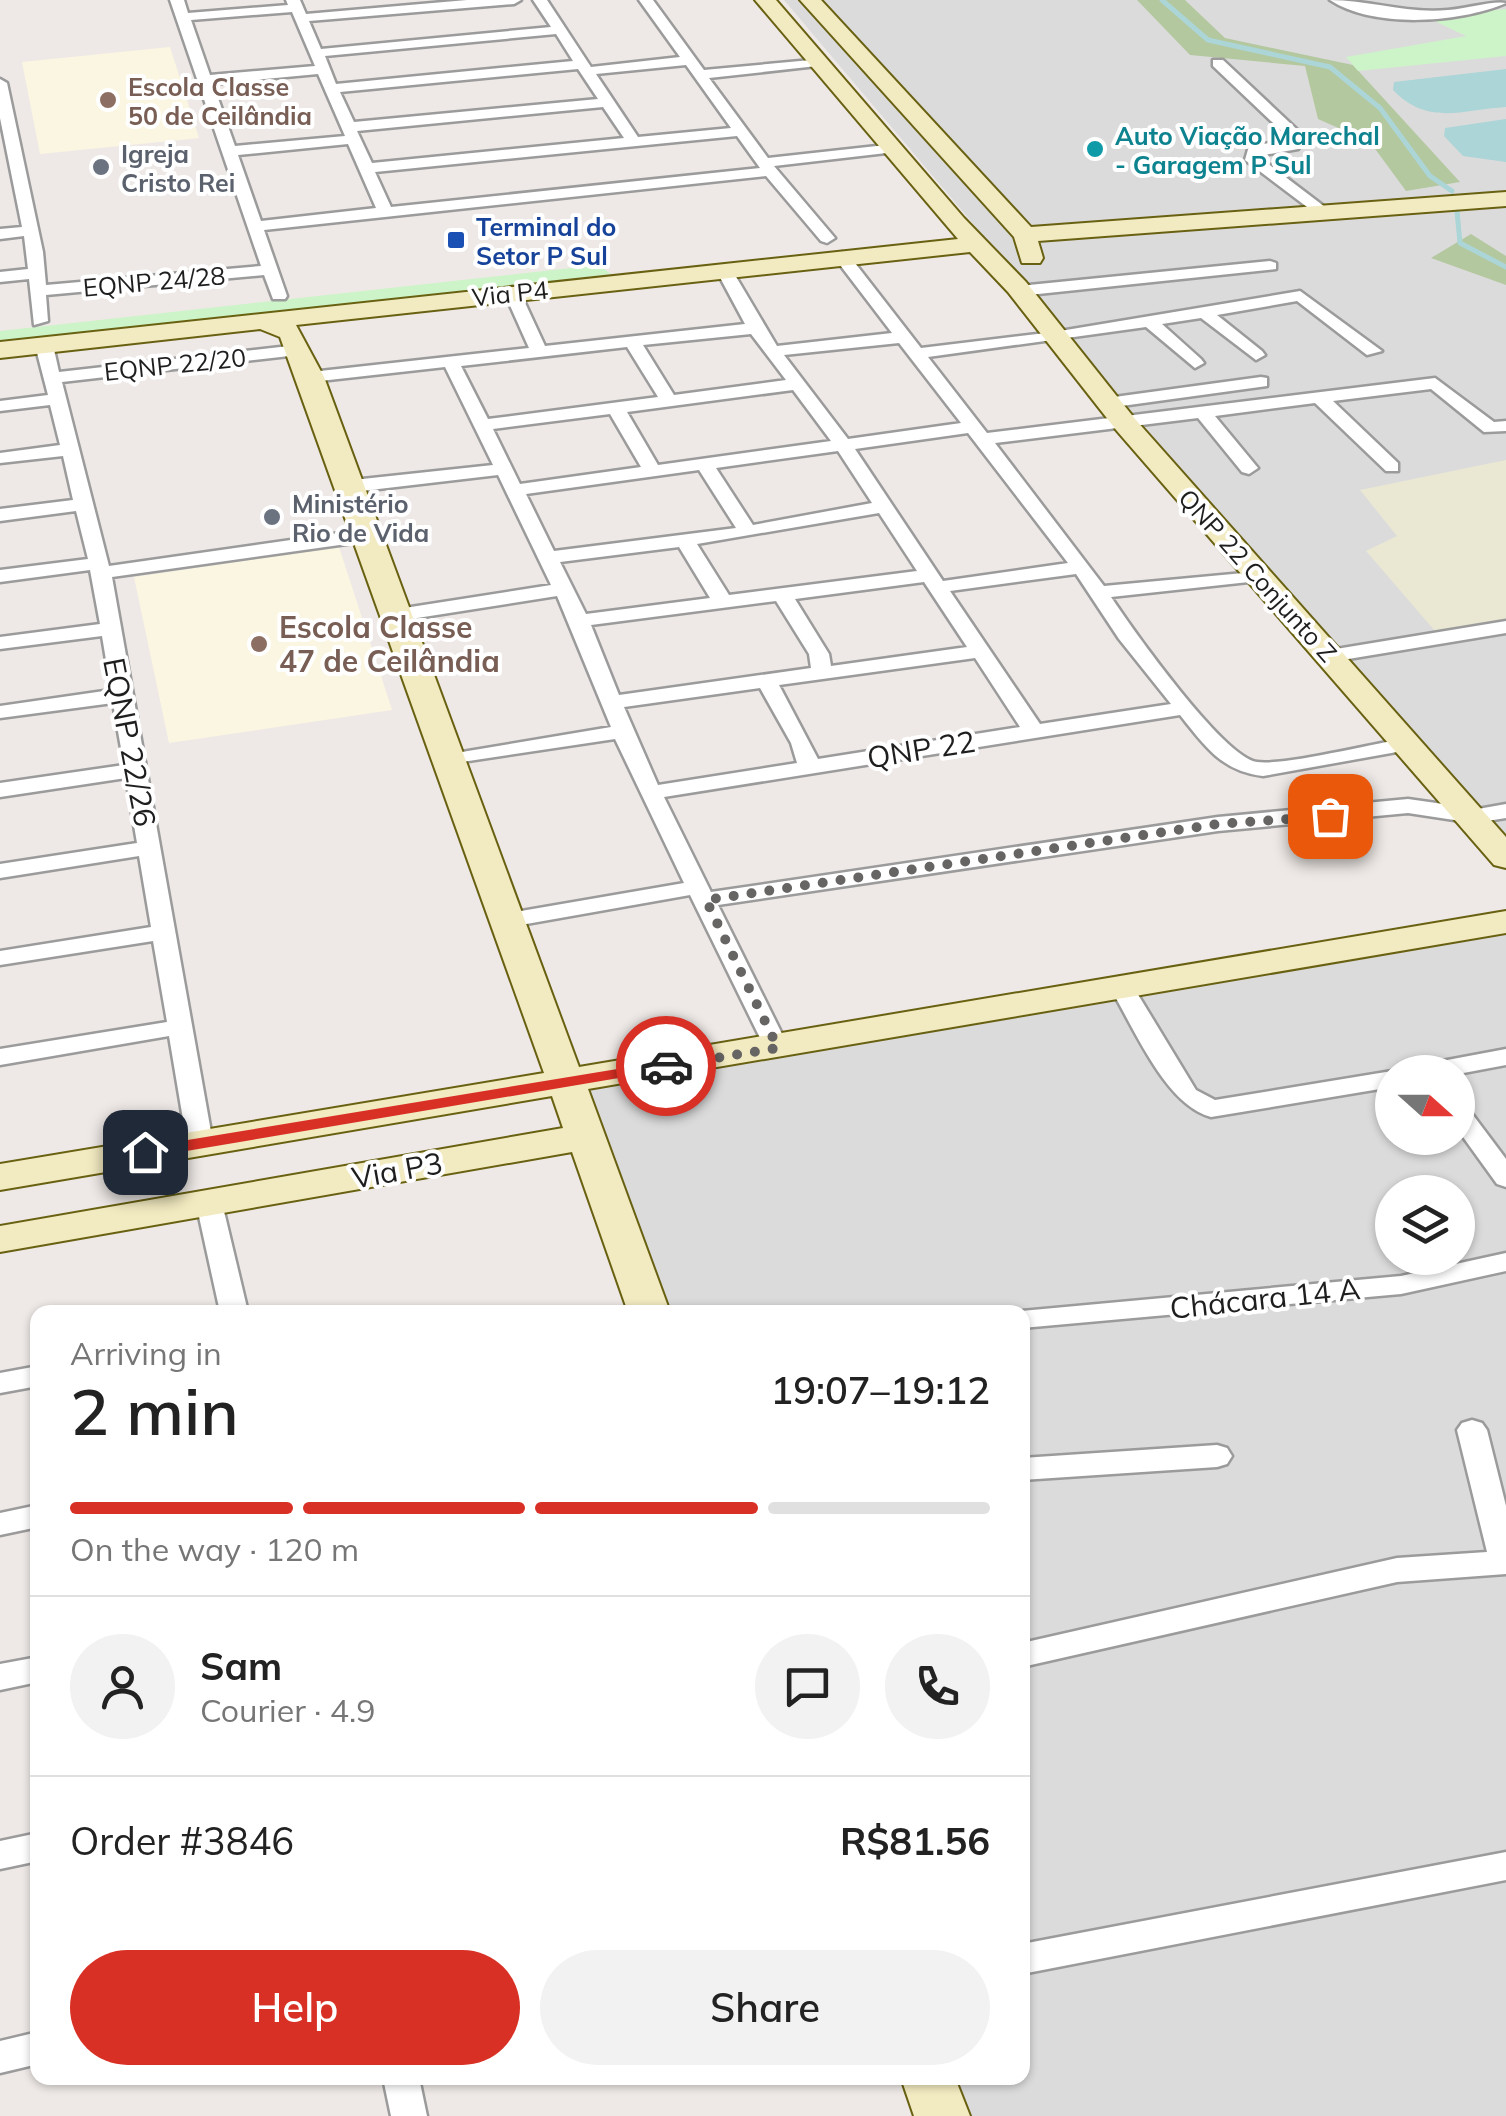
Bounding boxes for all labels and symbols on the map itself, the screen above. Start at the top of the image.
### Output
place label: Escola Classe 50 de Ceilândia [128,71,312,131]
marker: Escola Classe 50 de Ceilândia [97,89,119,111]
place label: Auto Viação Marechal - Garagem P Sul [1115,120,1380,180]
place label: Igreja Cristo Rei [121,138,235,198]
marker: Auto Viação Marechal - Garagem P Sul [1084,138,1106,160]
marker: Igreja Cristo Rei [90,156,112,178]
place label: Terminal do Setor P Sul [476,211,616,271]
marker: Terminal do Setor P Sul [445,229,467,251]
street label: EQNP 24/28 [82,259,226,303]
street label: Via P4 [470,274,550,312]
street label: EQNP 22/20 [102,341,248,387]
street label: QNP 22 Conjunto Z [1172,482,1344,668]
place label: Ministério Rio de Vida [292,488,429,548]
marker: Ministério Rio de Vida [261,506,283,528]
place label: Escola Classe 47 de Ceilândia [279,608,500,680]
marker: Escola Classe 47 de Ceilândia [248,633,270,655]
street label: EQNP 22/26 [95,654,165,830]
street label: QNP 22 [864,722,978,776]
pin [1288,774,1373,859]
courier [616,1016,716,1116]
north arrow [1375,1055,1475,1155]
pin [103,1110,188,1195]
street label: Via P3 [349,1143,445,1197]
street label: Chácara 14 A [1168,1269,1362,1327]

